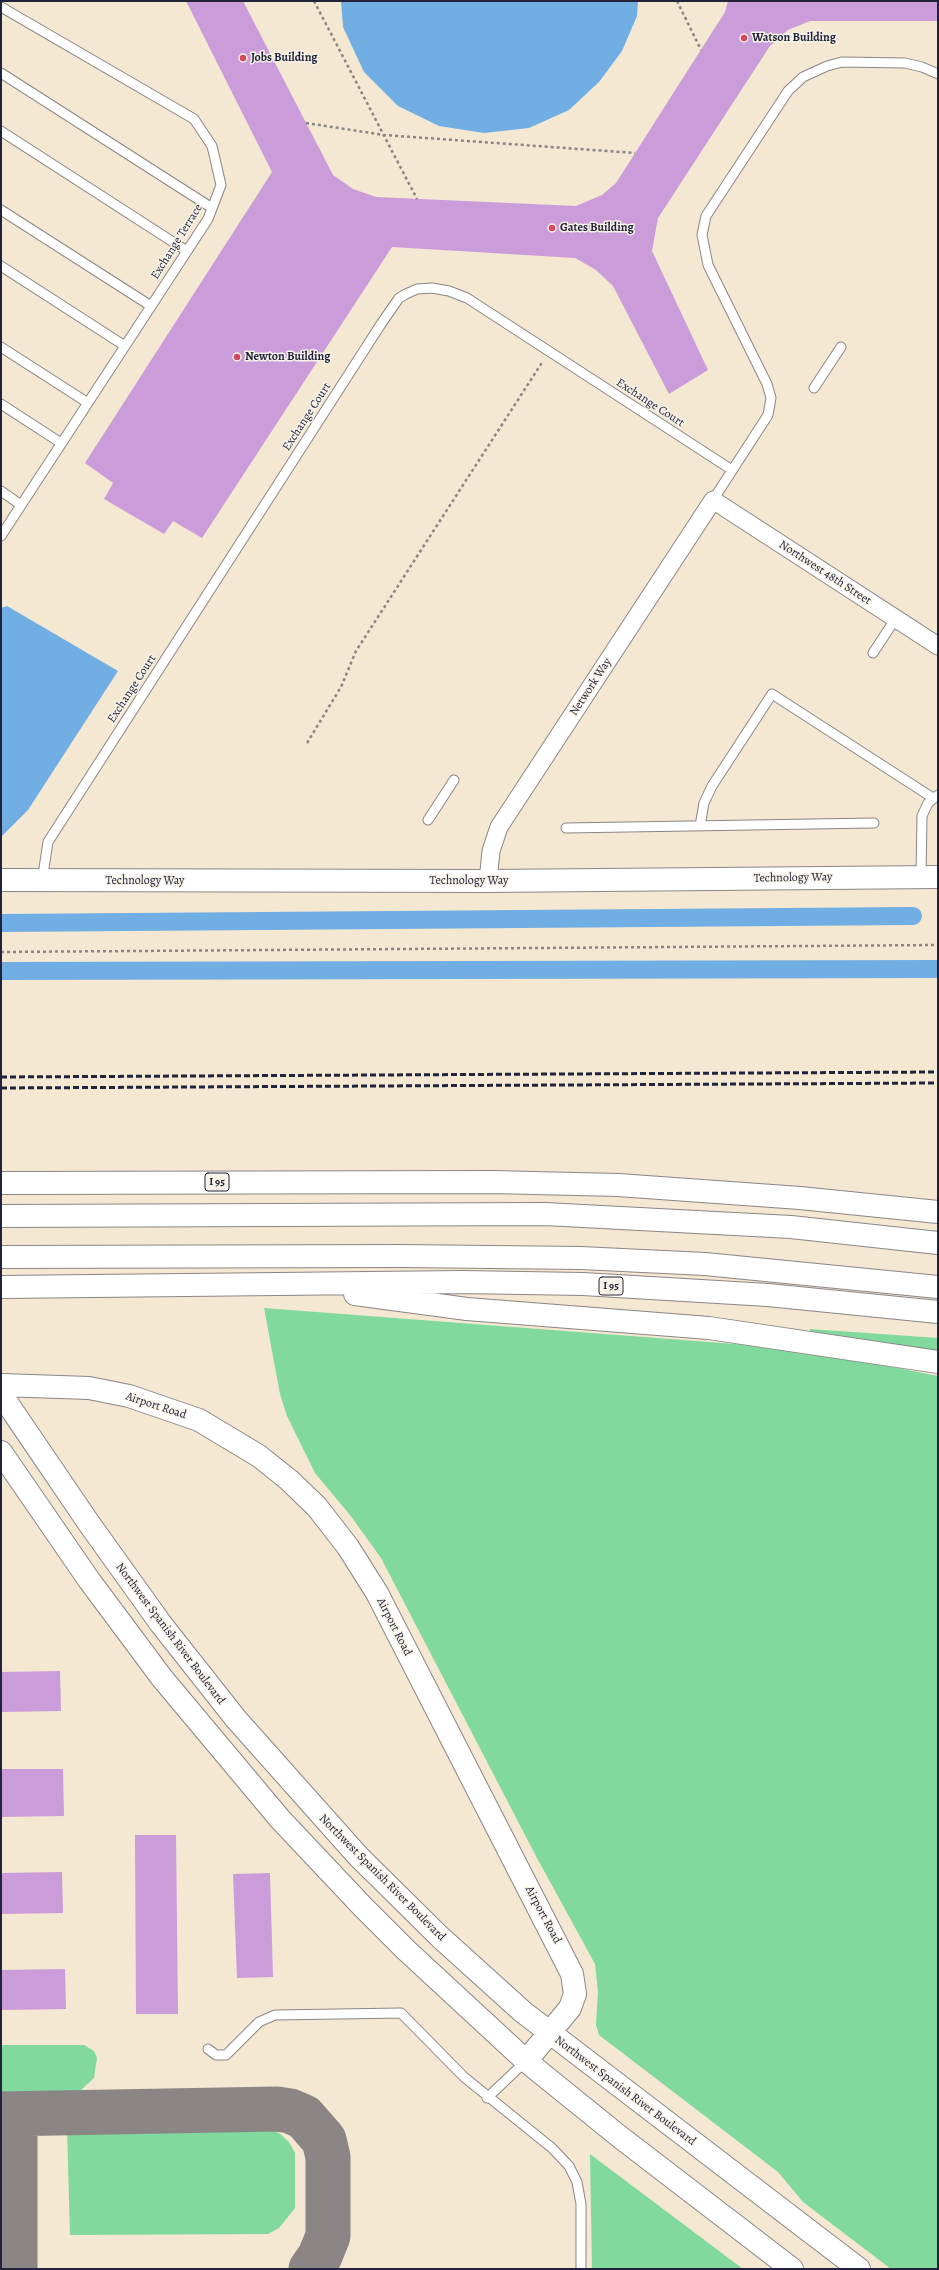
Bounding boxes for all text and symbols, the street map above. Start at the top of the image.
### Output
place label: Watson Building [752,31,836,45]
marker: Watson Building [739,33,749,43]
place label: Jobs Building [251,51,317,65]
marker: Jobs Building [238,53,248,63]
street label: Exchange Terrace [148,202,206,282]
place label: Gates Building [560,221,634,235]
marker: Gates Building [547,223,557,233]
place label: Newton Building [245,350,330,364]
marker: Newton Building [232,352,242,362]
street label: Exchange Court [613,376,687,430]
street label: Exchange Court [280,380,334,454]
street label: Northwest 48th Street [776,538,874,608]
street label: Exchange Court [105,652,159,726]
street label: Network Way [567,655,615,719]
street label: Technology Way [753,870,833,886]
street label: Technology Way [106,874,184,888]
street label: Technology Way [430,874,508,888]
road number: I 95 [205,1173,229,1191]
road number: I 95 [599,1277,623,1295]
street label: Airport Road [124,1389,188,1423]
street label: Northwest Spanish River Boulevard [112,1560,228,1708]
street label: Airport Road [373,1596,415,1658]
street label: Northwest Spanish River Boulevard [316,1812,448,1944]
street label: Airport Road [522,1884,564,1946]
street label: Northwest Spanish River Boulevard [551,2033,699,2149]

